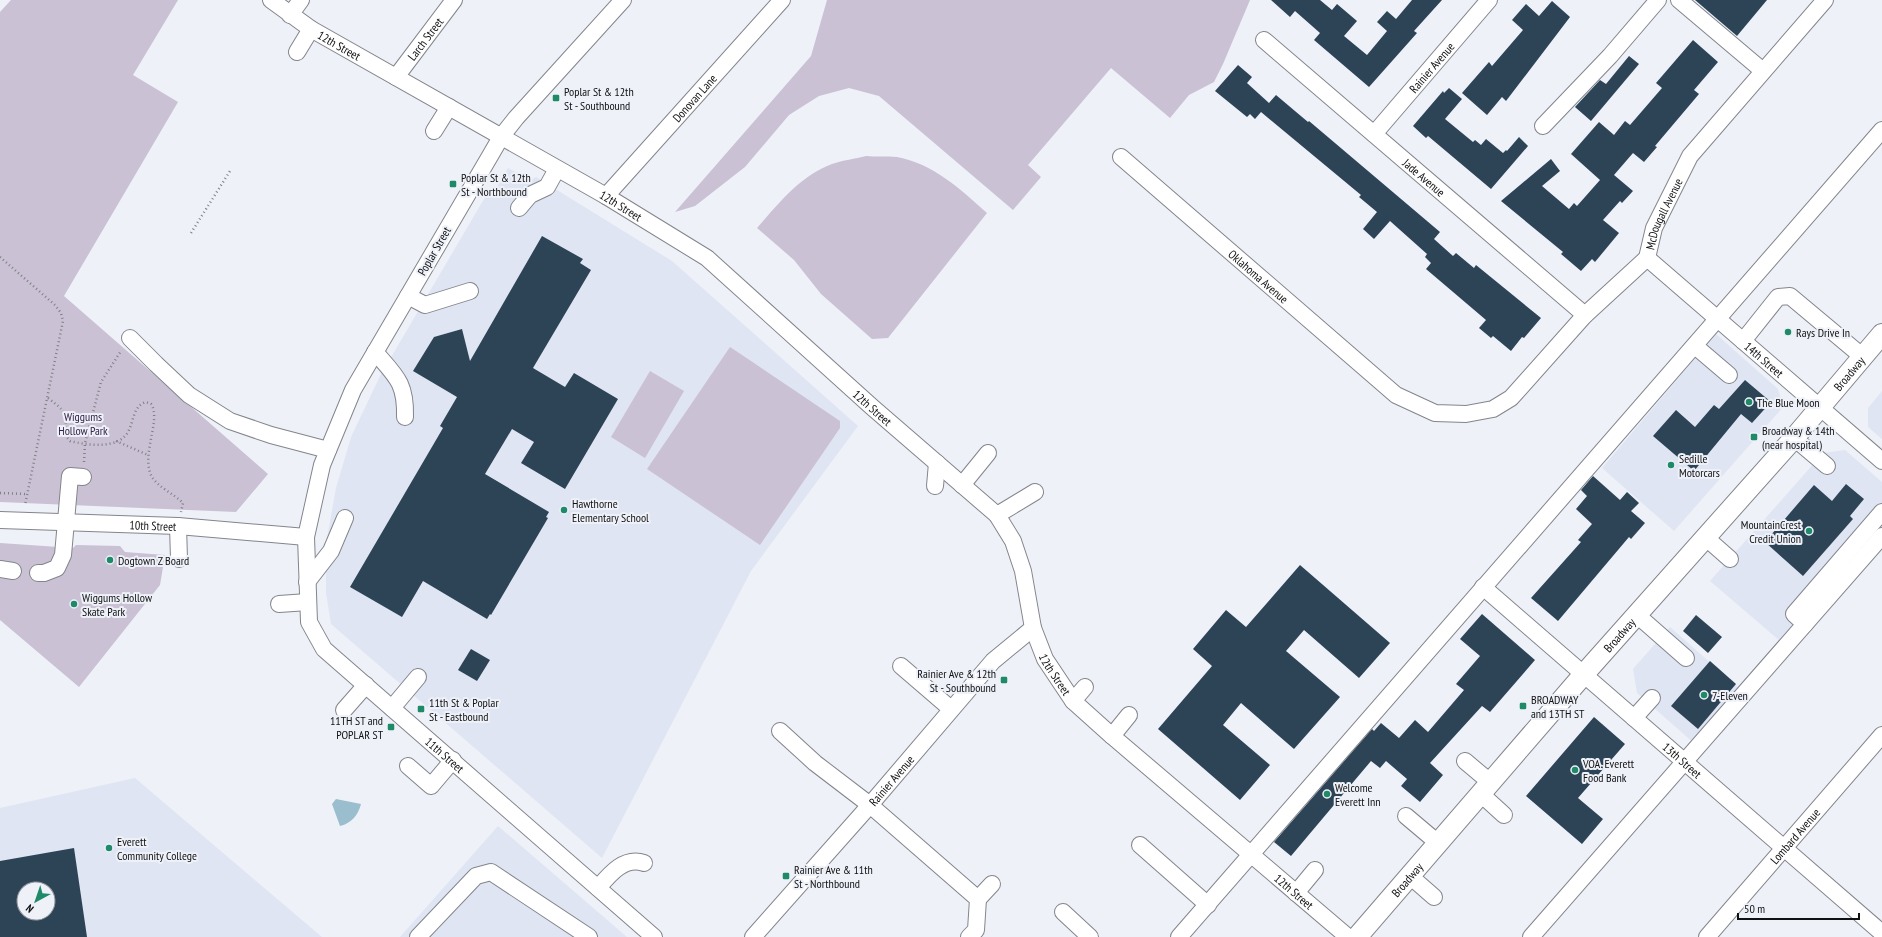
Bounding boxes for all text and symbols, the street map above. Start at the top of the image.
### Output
street label: Larch Street [404,14,446,63]
street label: 12th Street [315,27,364,63]
street label: Rainier Avenue [1405,39,1457,96]
street label: Donovan Lane [669,71,720,125]
place label: Poplar St & 12th St - Southbound [564,84,634,113]
marker: Poplar St & 12th St - Southbound [551,93,561,103]
street label: Jade Avenue [1399,154,1448,199]
place label: Poplar St & 12th St - Northbound [461,170,531,199]
street label: McDougall Avenue [1642,175,1685,251]
marker: Poplar St & 12th St - Northbound [448,179,458,189]
street label: 12th Street [597,187,645,224]
street label: Poplar Street [414,223,454,278]
street label: Oklahoma Avenue [1226,246,1292,306]
place label: Rays Drive In [1796,325,1850,340]
marker: Rays Drive In [1783,327,1793,337]
street label: 14th Street [1742,338,1787,381]
street label: Broadway [1830,353,1868,394]
street label: 12th Street [850,386,896,429]
place label: The Blue Moon [1757,395,1820,410]
marker: The Blue Moon [1744,397,1754,407]
park label: Wiggums Hollow Park [58,409,108,438]
place label: Broadway & 14th (near hospital) [1762,423,1835,452]
marker: Broadway & 14th (near hospital) [1749,432,1759,442]
place label: Sedille Motorcars [1679,451,1720,480]
marker: Sedille Motorcars [1666,460,1676,470]
place label: Hawthorne Elementary School [572,496,649,525]
marker: Hawthorne Elementary School [559,505,569,515]
street label: 10th Street [129,517,177,533]
place label: MountainCrest Credit Union [1741,517,1802,546]
marker: MountainCrest Credit Union [1804,526,1814,536]
place label: Dogtown Z Board [118,553,189,568]
marker: Dogtown Z Board [105,555,115,565]
place label: Wiggums Hollow Skate Park [82,590,153,619]
marker: Wiggums Hollow Skate Park [69,599,79,609]
street label: Broadway [1600,614,1638,655]
street label: 12th Street [1036,652,1075,698]
place label: Rainier Ave & 12th St - Southbound [917,666,996,695]
marker: Rainier Ave & 12th St - Southbound [999,675,1009,685]
place label: 7-Eleven [1712,688,1748,703]
marker: 7-Eleven [1699,690,1709,700]
place label: BROADWAY and 13TH ST [1531,692,1585,721]
place label: 11th St & Poplar St - Eastbound [429,695,499,724]
marker: BROADWAY and 13TH ST [1518,701,1528,711]
marker: 11th St & Poplar St - Eastbound [416,704,426,714]
place label: 11TH ST and POPLAR ST [330,713,384,742]
marker: 11TH ST and POPLAR ST [386,722,396,732]
street label: 11th Street [422,734,468,776]
street label: 13th Street [1660,739,1706,781]
street label: Rainier Avenue [865,752,917,809]
place label: VOA. Everett Food Bank [1582,756,1635,785]
marker: VOA. Everett Food Bank [1570,765,1580,775]
place label: Welcome Everett Inn [1335,780,1380,809]
marker: Welcome Everett Inn [1322,789,1332,799]
street label: Lombard Avenue [1767,805,1823,867]
place label: Everett Community College [117,834,197,863]
marker: Everett Community College [104,843,114,853]
street label: Broadway [1388,859,1426,900]
place label: Rainier Ave & 11th St - Northbound [794,862,873,891]
street label: 12th Street [1272,870,1318,913]
marker: Rainier Ave & 11th St - Northbound [781,871,791,881]
north arrow [16,881,56,921]
scale bar [1738,895,1859,921]
text: N [23,901,36,916]
text: 50 m [1744,901,1765,916]

